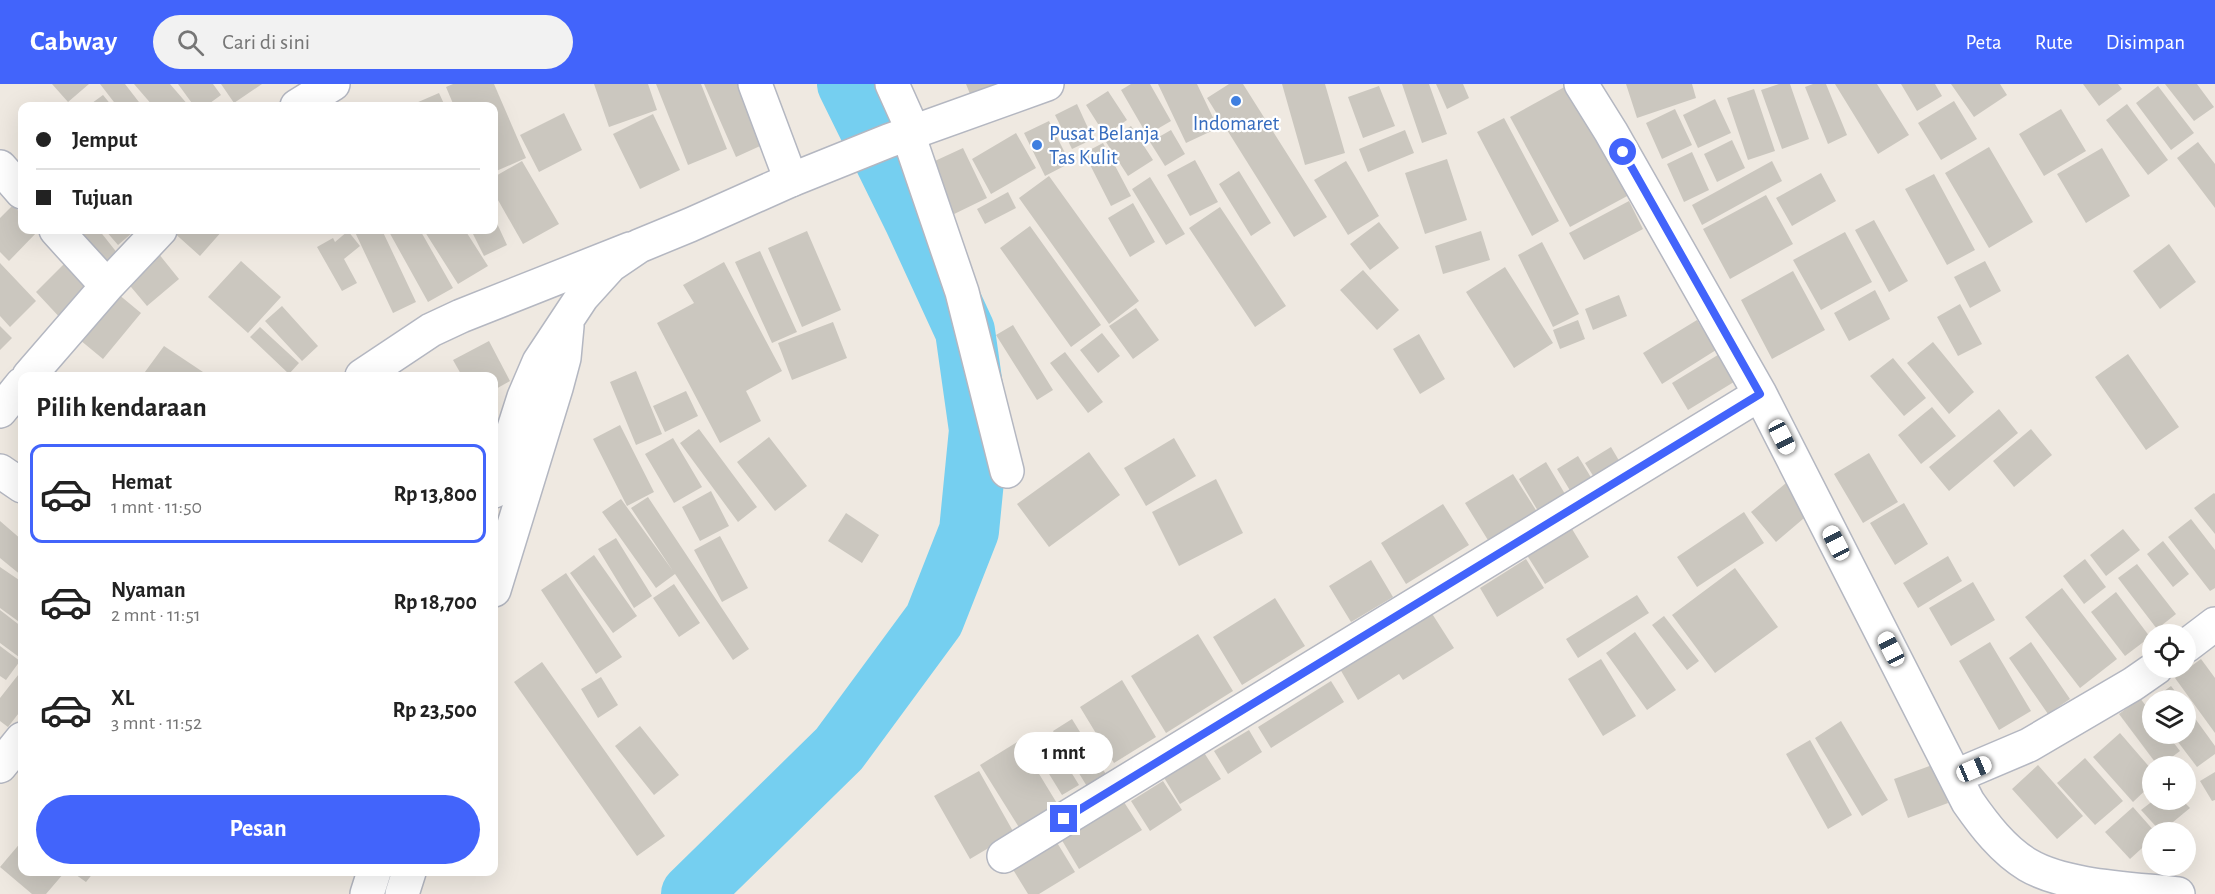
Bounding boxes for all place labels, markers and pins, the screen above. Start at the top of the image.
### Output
marker: Indomaret [1229,94,1243,108]
place label: Indomaret [1193,113,1280,134]
place label: Pusat Belanja Tas Kulit [1049,123,1160,168]
marker: Pusat Belanja Tas Kulit [1030,138,1044,152]

